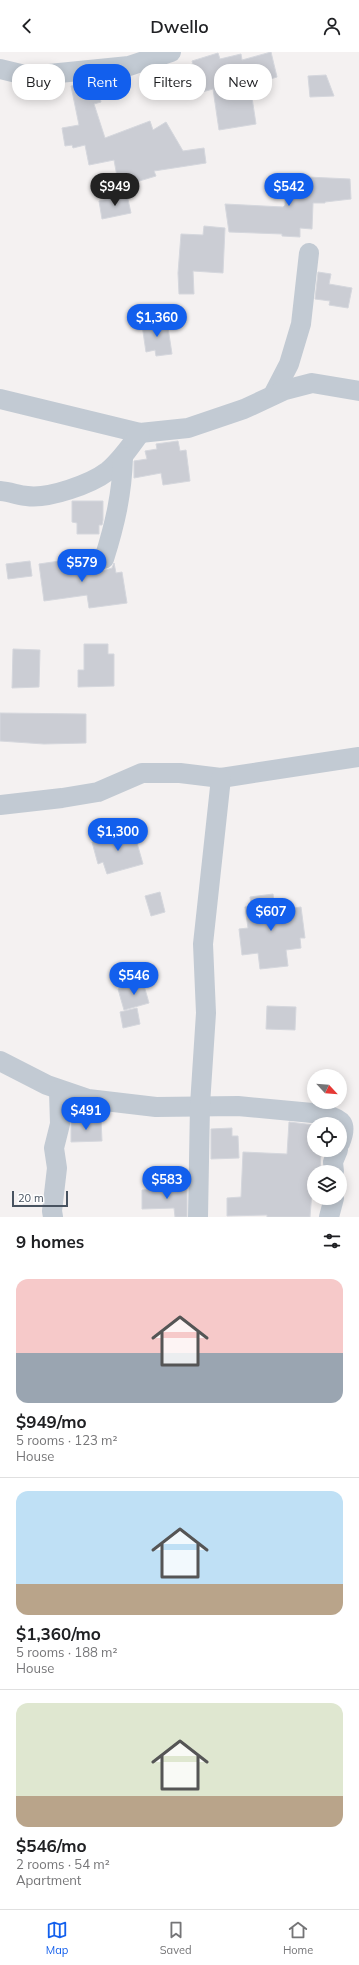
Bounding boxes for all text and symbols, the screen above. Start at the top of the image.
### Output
icon: back [16,15,38,37]
text: Dwello [150,15,209,38]
icon: person [321,15,343,37]
chip: Buy [12,64,65,100]
chip: Rent [73,64,131,100]
chip: Filters [139,64,206,100]
chip: New [214,64,272,100]
pin: $949 [91,173,139,207]
pin: $542 [265,173,313,207]
text: $949 [99,178,131,194]
text: $542 [273,178,305,194]
pin: $1,360 [124,304,190,338]
text: $1,360 [136,309,178,325]
pin: $579 [58,549,106,583]
text: $579 [66,554,98,570]
pin: $1,300 [85,818,151,852]
text: $1,300 [97,823,139,839]
pin: $607 [247,898,295,932]
text: $607 [255,903,287,919]
pin: $546 [110,962,158,996]
text: $546 [118,967,150,983]
north arrow [307,1069,347,1109]
map controls [307,1069,347,1205]
pin: $491 [62,1097,110,1131]
text: $491 [70,1102,102,1118]
button: locate [307,1117,347,1157]
button: layers [307,1165,347,1205]
pin: $583 [143,1166,191,1200]
text: $583 [151,1171,183,1187]
scale bar [12,1189,68,1208]
text: 20 m [18,1191,44,1205]
icon: filters [321,1230,343,1252]
text: 9 homes [16,1231,84,1252]
icon: home [144,1305,216,1377]
text: $949/mo [16,1411,87,1432]
text: 5 rooms · 123 m² [16,1432,117,1448]
text: House [16,1448,54,1464]
icon: home [144,1517,216,1589]
text: $1,360/mo [16,1623,101,1644]
text: 5 rooms · 188 m² [16,1644,117,1660]
text: House [16,1660,54,1676]
icon: home [144,1729,216,1801]
text: $546/mo [16,1835,87,1856]
text: 2 rooms · 54 m² [16,1856,110,1872]
text: Apartment [16,1872,81,1888]
tab: Map [46,1919,68,1957]
tab: Saved [160,1919,192,1957]
tab: Home [283,1919,313,1957]

